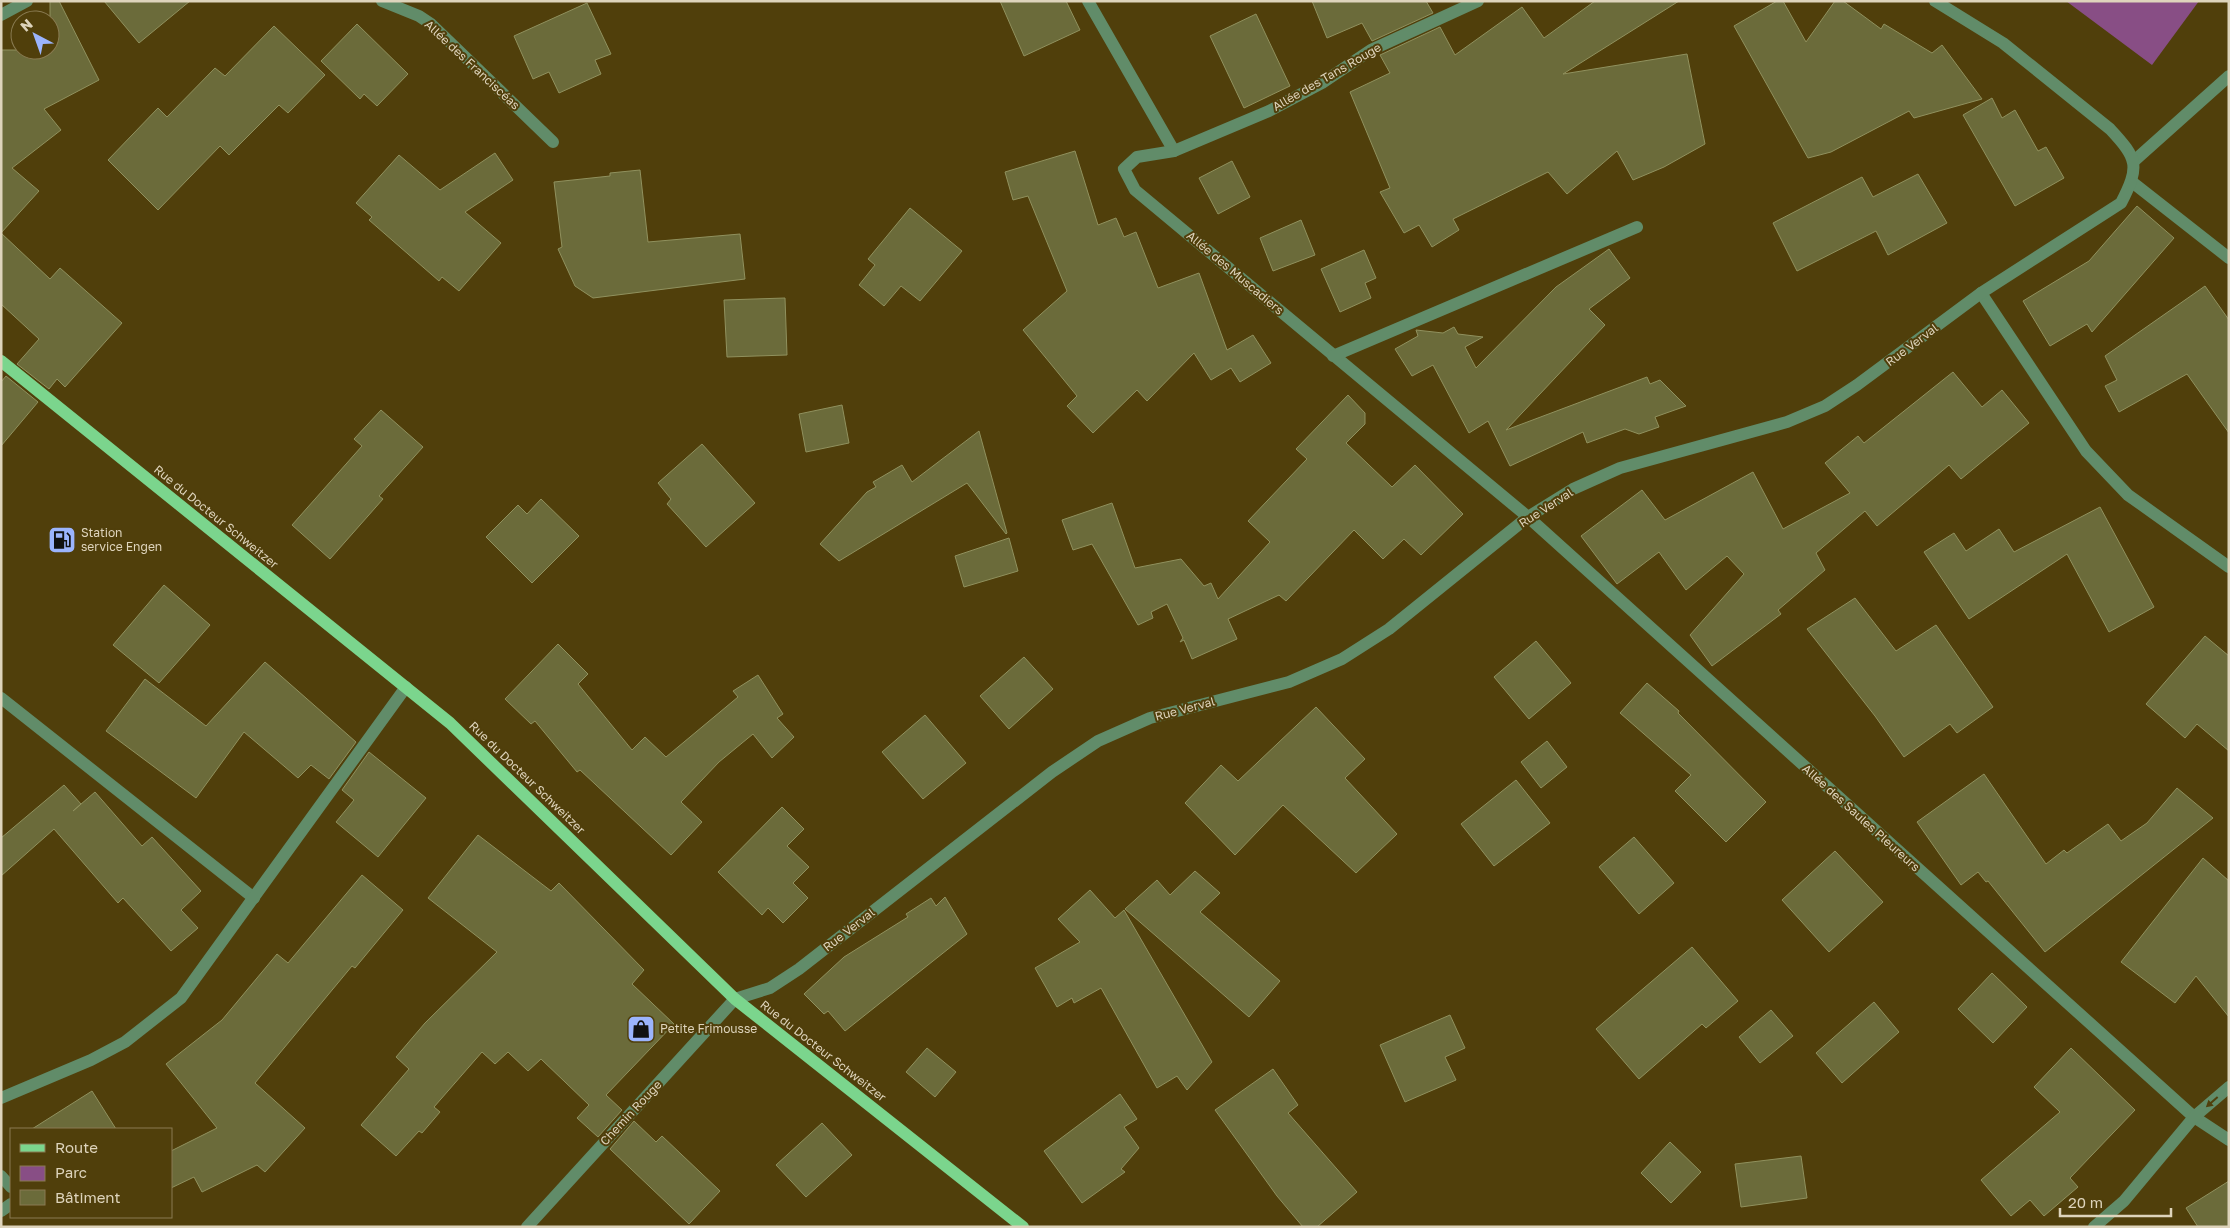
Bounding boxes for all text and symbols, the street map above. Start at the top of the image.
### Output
north arrow [10,10,60,60]
text: N [17,15,36,35]
street label: Allée des Franciscéas [422,17,523,113]
street label: Allée des Tans Rouge [1270,39,1384,114]
street label: Allée des Muscadiers [1184,228,1287,318]
street label: Rue Verval [1883,320,1941,369]
street label: Rue du Docteur Schweitzer [151,462,282,572]
street label: Rue Verval [1516,484,1576,531]
fuel station icon: Station service Engen [47,525,77,555]
place label: Station service Engen [81,525,162,554]
street label: Rue Verval [1153,693,1217,724]
street label: Rue du Docteur Schweitzer [466,718,589,837]
street label: Allée des Saules Pleureurs [1799,761,1923,875]
street label: Rue Verval [820,905,878,954]
street label: Rue du Docteur Schweitzer [757,997,890,1105]
shop icon: Petite Frimousse [626,1014,656,1044]
place label: Petite Frimousse [660,1021,757,1036]
street label: Chemin Rouge [597,1077,665,1148]
one-way arrow [2205,1097,2218,1108]
legend [10,1128,172,1218]
text: Route [55,1138,98,1156]
text: Parc [55,1163,87,1181]
scale bar [2060,1186,2171,1218]
text: Bâtiment [55,1188,120,1206]
text: 20 m [2068,1193,2103,1211]

